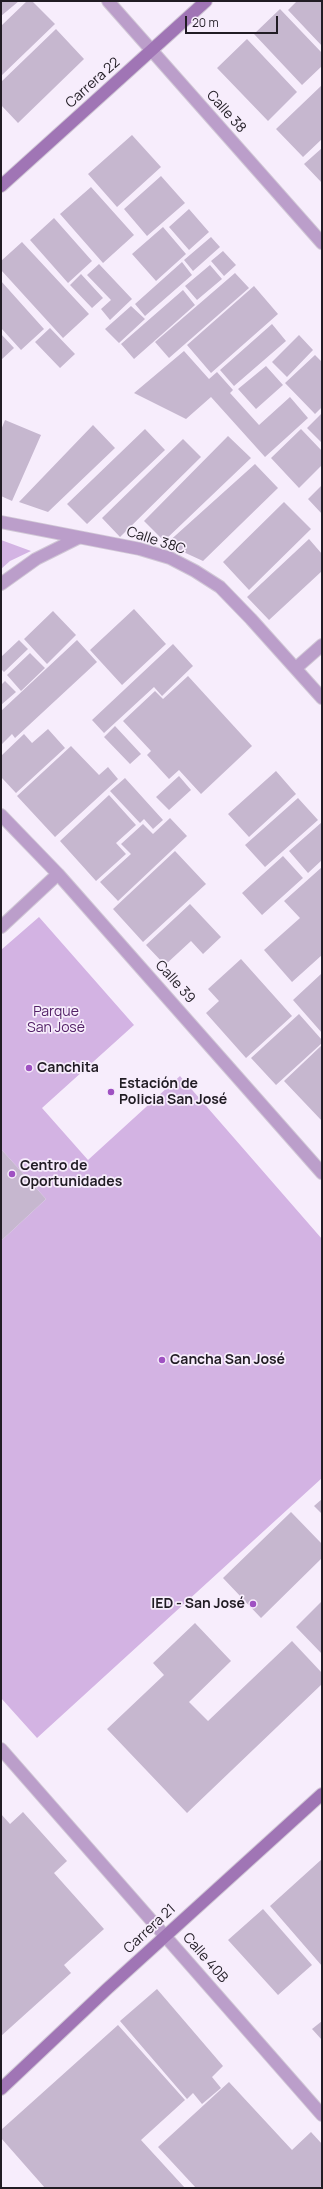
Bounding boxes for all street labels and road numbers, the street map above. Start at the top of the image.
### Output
street label: Carrera 22 [62,54,124,112]
street label: Calle 38 [203,87,249,137]
street label: Calle 38C [124,524,188,558]
street label: Calle 39 [151,957,199,1007]
street label: Carrera 21 [121,1901,179,1957]
street label: Calle 40B [179,1930,231,1986]

